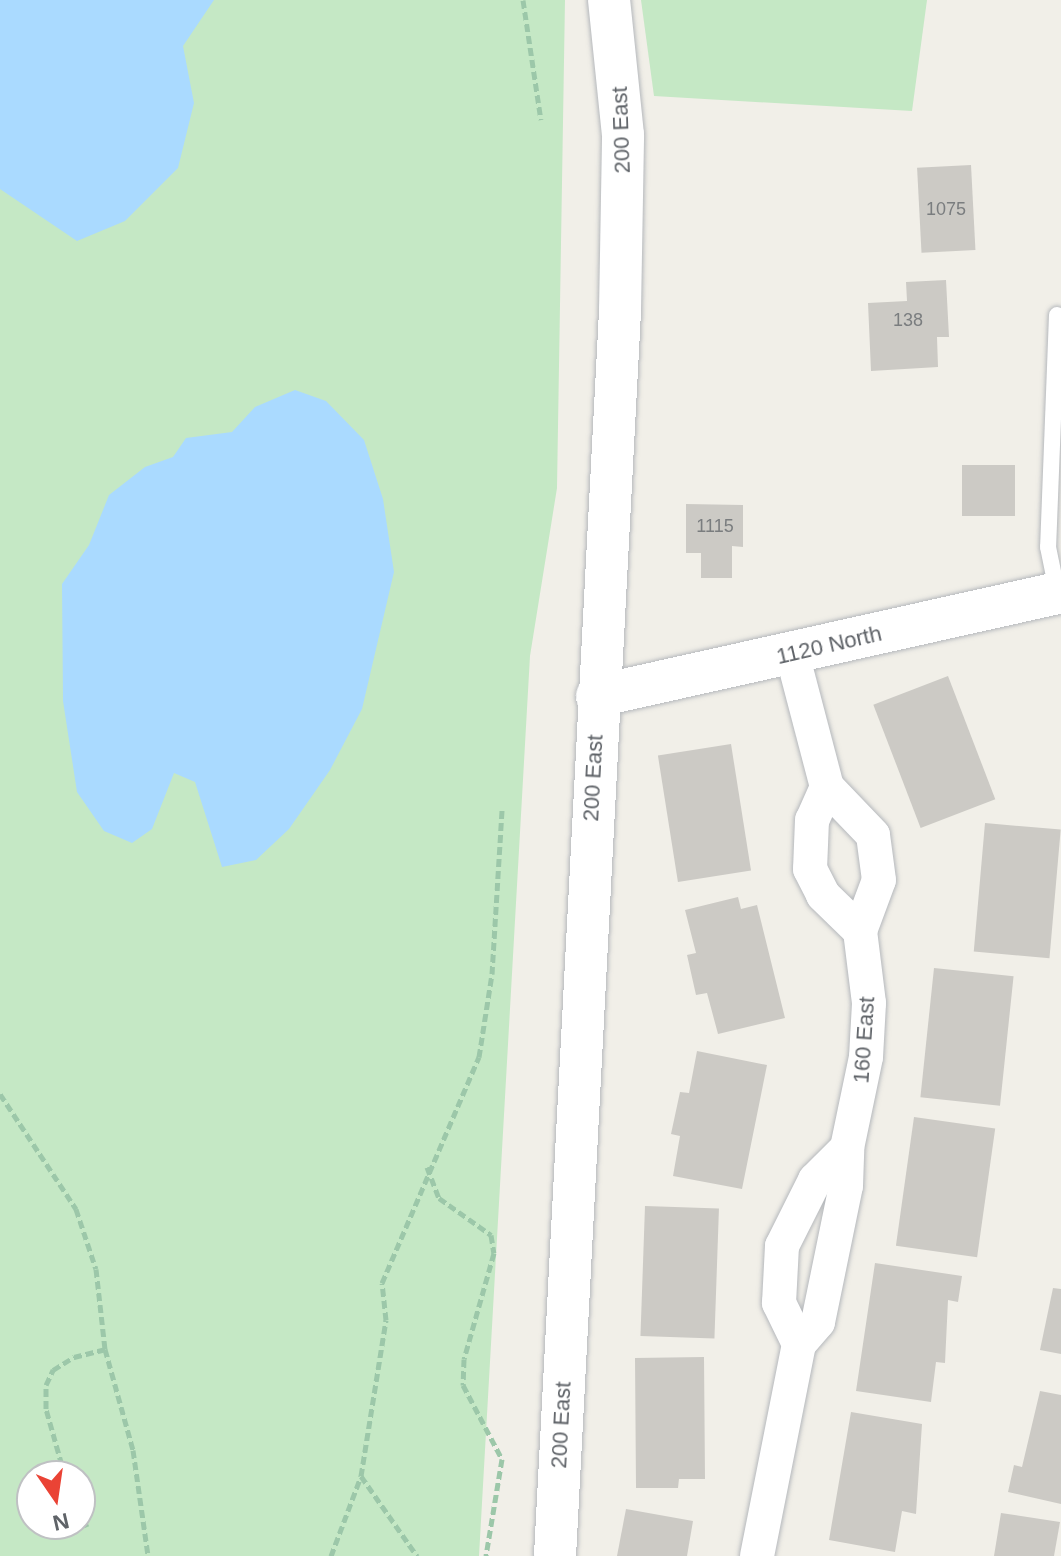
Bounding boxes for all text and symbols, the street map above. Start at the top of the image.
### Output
street label: 200 East [606,86,636,174]
house number: 1075 [926,198,966,220]
house number: 138 [893,309,923,331]
house number: 1115 [696,515,734,537]
street label: 1120 North [774,620,884,670]
street label: 200 East [578,734,608,822]
street label: 160 East [848,996,880,1084]
street label: 200 East [546,1381,576,1469]
north arrow [16,1460,96,1540]
text: N [51,1508,72,1536]

